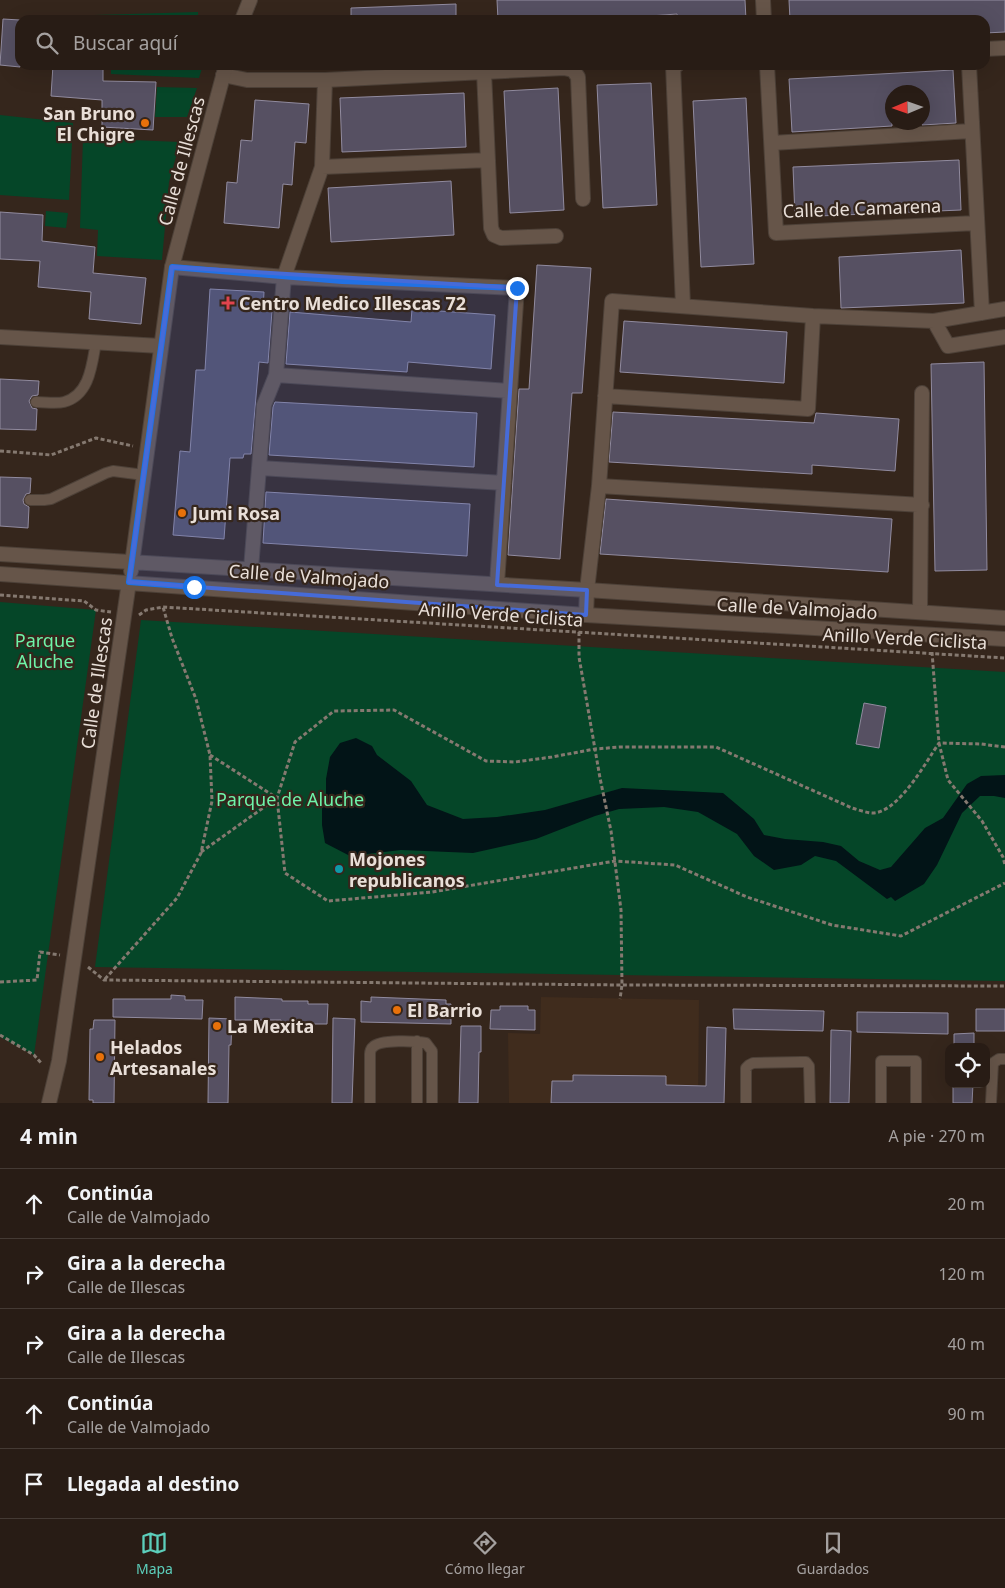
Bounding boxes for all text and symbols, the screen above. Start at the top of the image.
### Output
search box [15,15,990,70]
icon: search [33,29,61,57]
text: Buscar aquí [73,30,178,56]
north arrow [885,85,930,130]
street label: Calle de Illescas [152,94,210,228]
place label: San Bruno El Chigre [43,101,135,146]
marker: San Bruno El Chigre [139,117,151,129]
street label: Calle de Camarena [782,193,942,223]
route end [506,277,529,300]
place label: Centro Medico Illescas 72 [239,291,466,315]
marker: Centro Medico Illescas 72 [221,296,235,310]
place label: Jumi Rosa [190,501,280,525]
marker: Jumi Rosa [176,507,188,519]
street label: Calle de Valmojado [228,558,390,594]
route start [183,576,206,599]
street label: Calle de Valmojado [716,592,878,624]
street label: Anillo Verde Ciclista [418,596,584,632]
street label: Calle de Illescas [75,615,117,751]
street label: Anillo Verde Ciclista [822,622,988,654]
park label: Parque Aluche [15,628,75,673]
park label: Parque de Aluche [216,787,364,811]
place label: Mojones republicanos [349,847,465,892]
marker: Mojones republicanos [333,863,345,875]
place label: El Barrio [407,998,483,1022]
marker: El Barrio [391,1004,403,1016]
place label: La Mexita [227,1014,314,1038]
marker: La Mexita [211,1020,223,1032]
place label: Helados Artesanales [110,1035,217,1080]
map controls [945,1043,990,1088]
button: locate [945,1043,990,1088]
marker: Helados Artesanales [94,1051,106,1063]
text: 4 min [20,1122,78,1150]
text: A pie · 270 m [888,1125,985,1147]
text: Continúa [67,1180,153,1206]
icon: ahead [20,1190,48,1218]
text: 20 m [948,1193,985,1215]
text: Calle de Valmojado [67,1206,210,1228]
text: Gira a la derecha [67,1250,226,1276]
icon: right [20,1260,48,1288]
text: 120 m [938,1263,985,1285]
text: Calle de Illescas [67,1276,185,1298]
text: Gira a la derecha [67,1320,226,1346]
icon: right [20,1330,48,1358]
text: 40 m [948,1333,985,1355]
text: Calle de Illescas [67,1346,185,1368]
text: Continúa [67,1390,153,1416]
icon: ahead [20,1400,48,1428]
text: 90 m [948,1403,985,1425]
text: Calle de Valmojado [67,1416,210,1438]
icon: arrive [20,1470,48,1498]
text: Llegada al destino [67,1471,239,1497]
tab: Mapa [136,1529,173,1578]
tab: Cómo llegar [445,1529,525,1578]
tab: Guardados [797,1529,869,1578]

